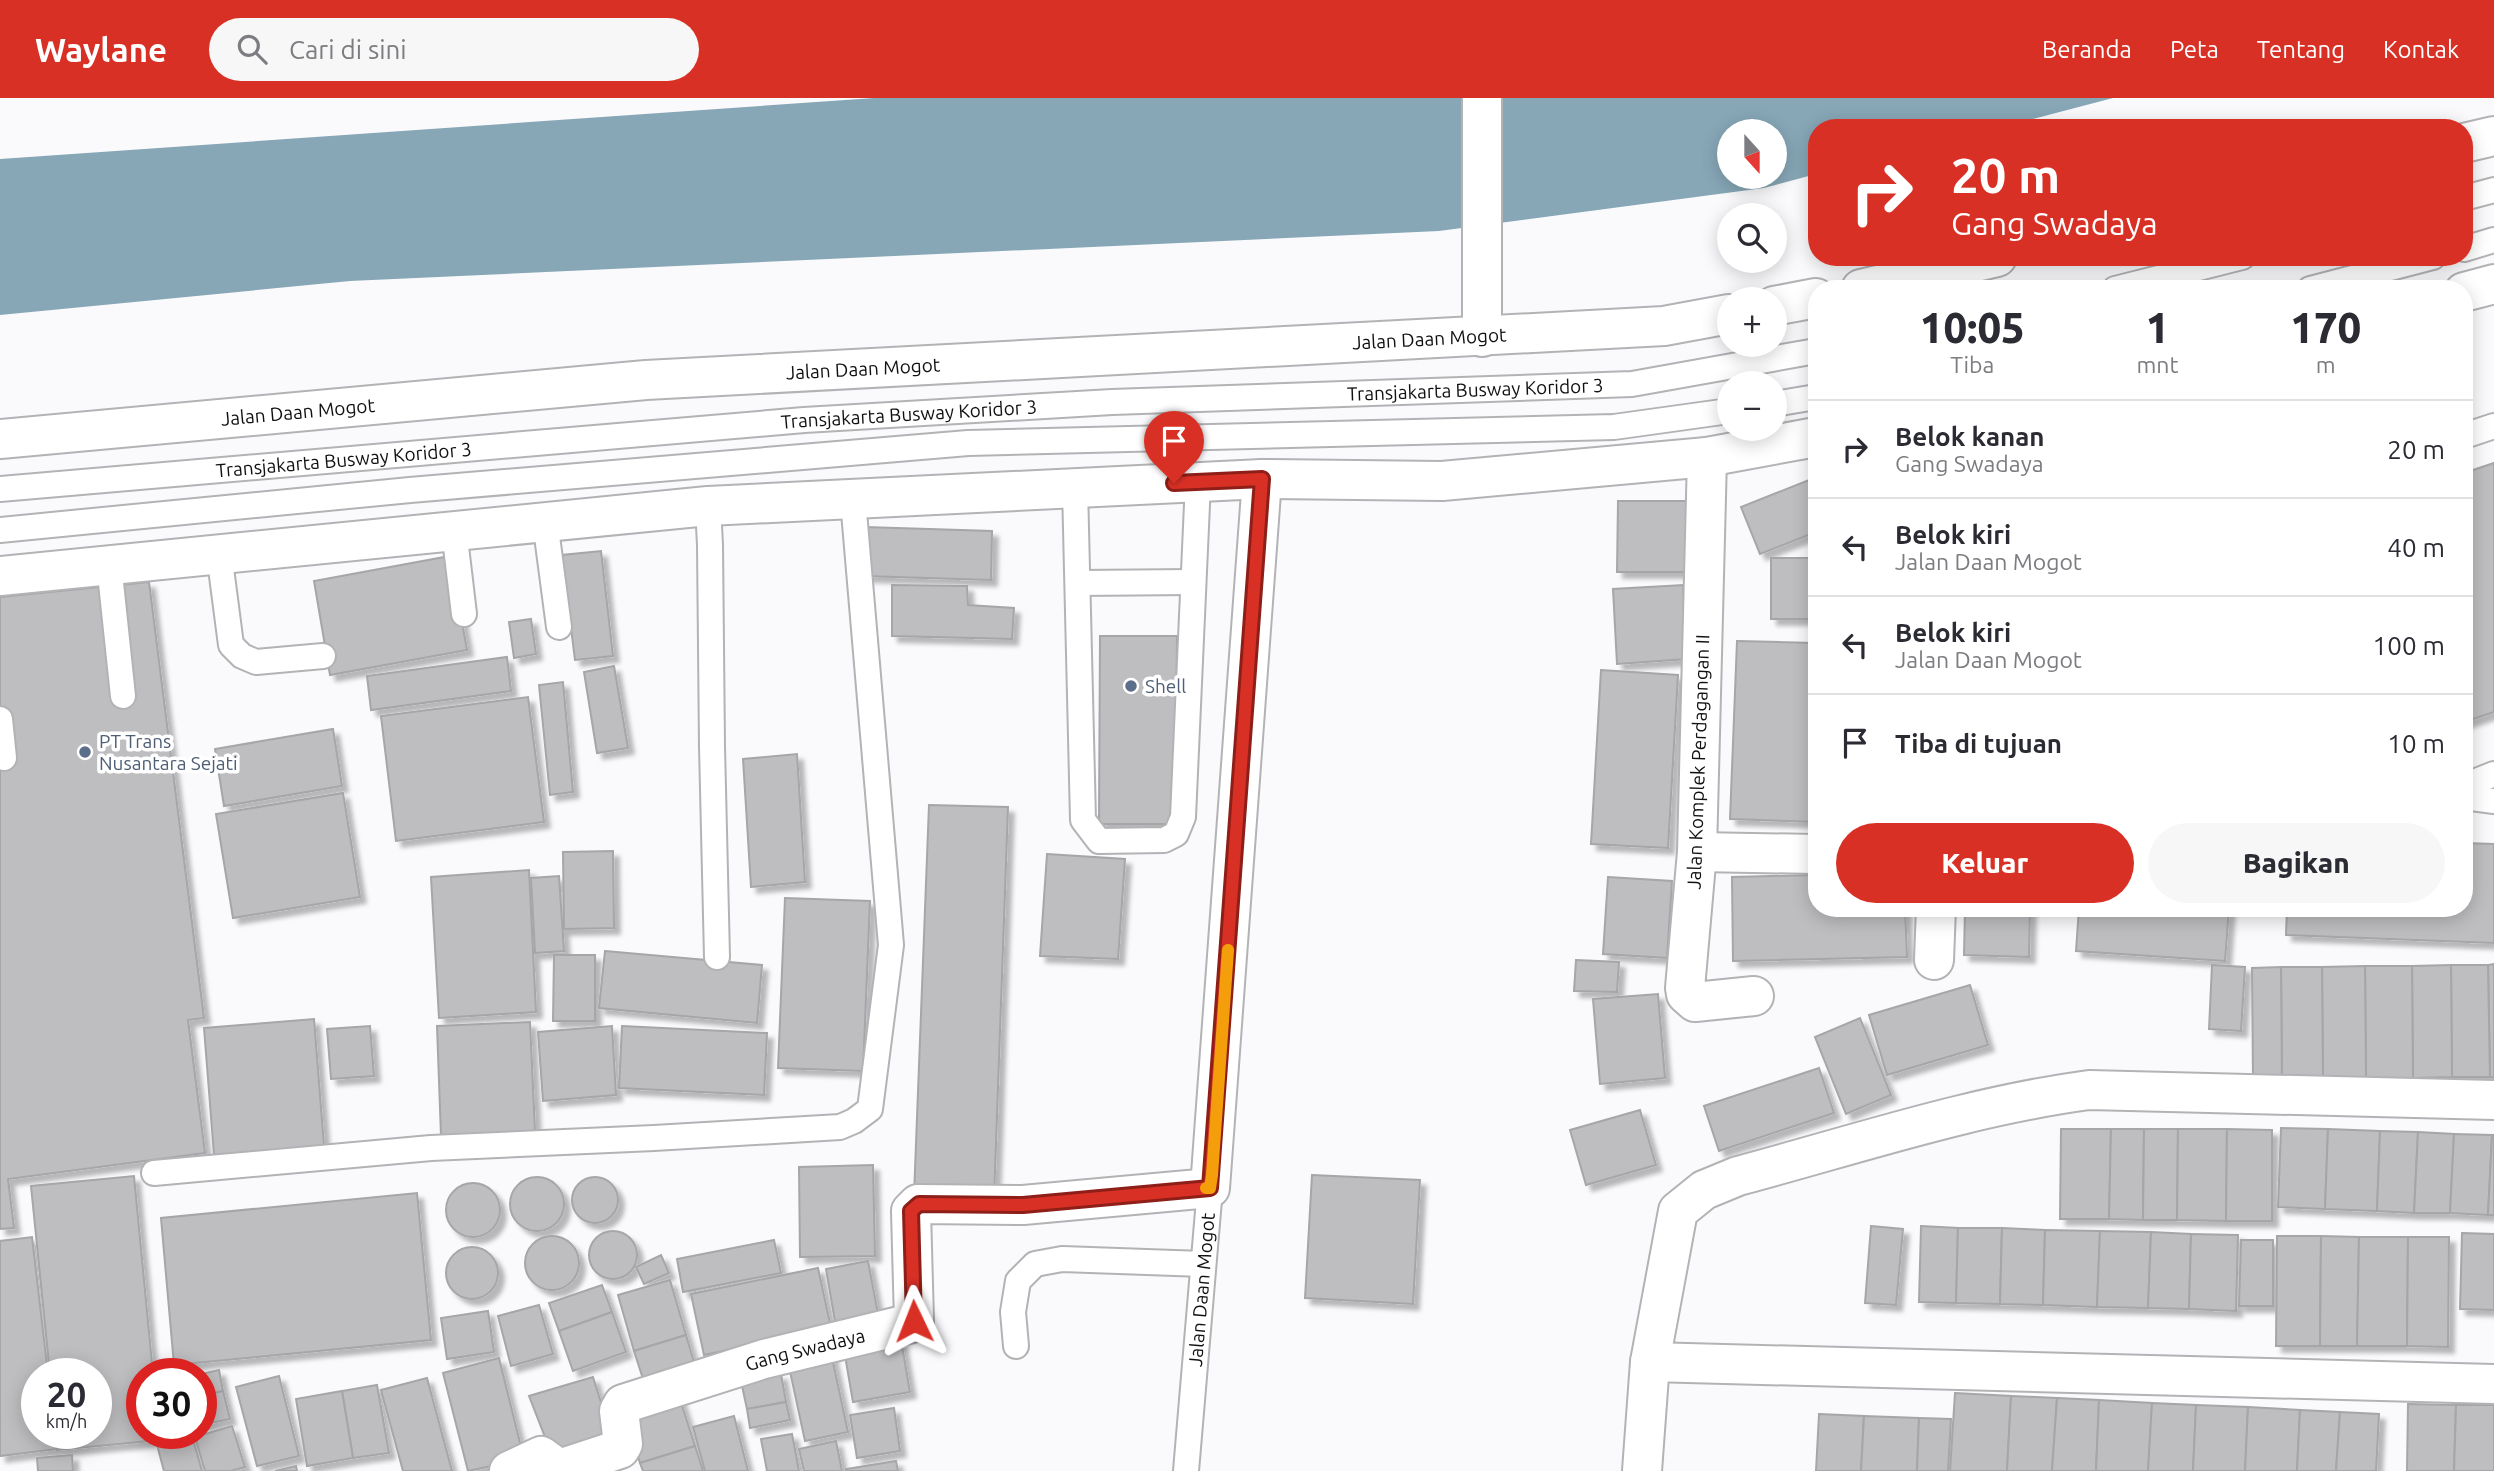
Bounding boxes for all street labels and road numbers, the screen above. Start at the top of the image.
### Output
street label: Jalan Daan Mogot [1351,323,1507,354]
street label: Jalan Daan Mogot [785,353,941,384]
street label: Transjakarta Busway Koridor 3 [1347,374,1604,405]
street label: Jalan Daan Mogot [220,394,376,430]
street label: Transjakarta Busway Koridor 3 [780,395,1038,433]
street label: Transjakarta Busway Koridor 3 [215,438,472,481]
street label: Jalan Komplek Perdagangan II [1683,634,1713,890]
street label: Jalan Daan Mogot [1184,1211,1219,1368]
street label: Gang Swadaya [742,1324,867,1375]

